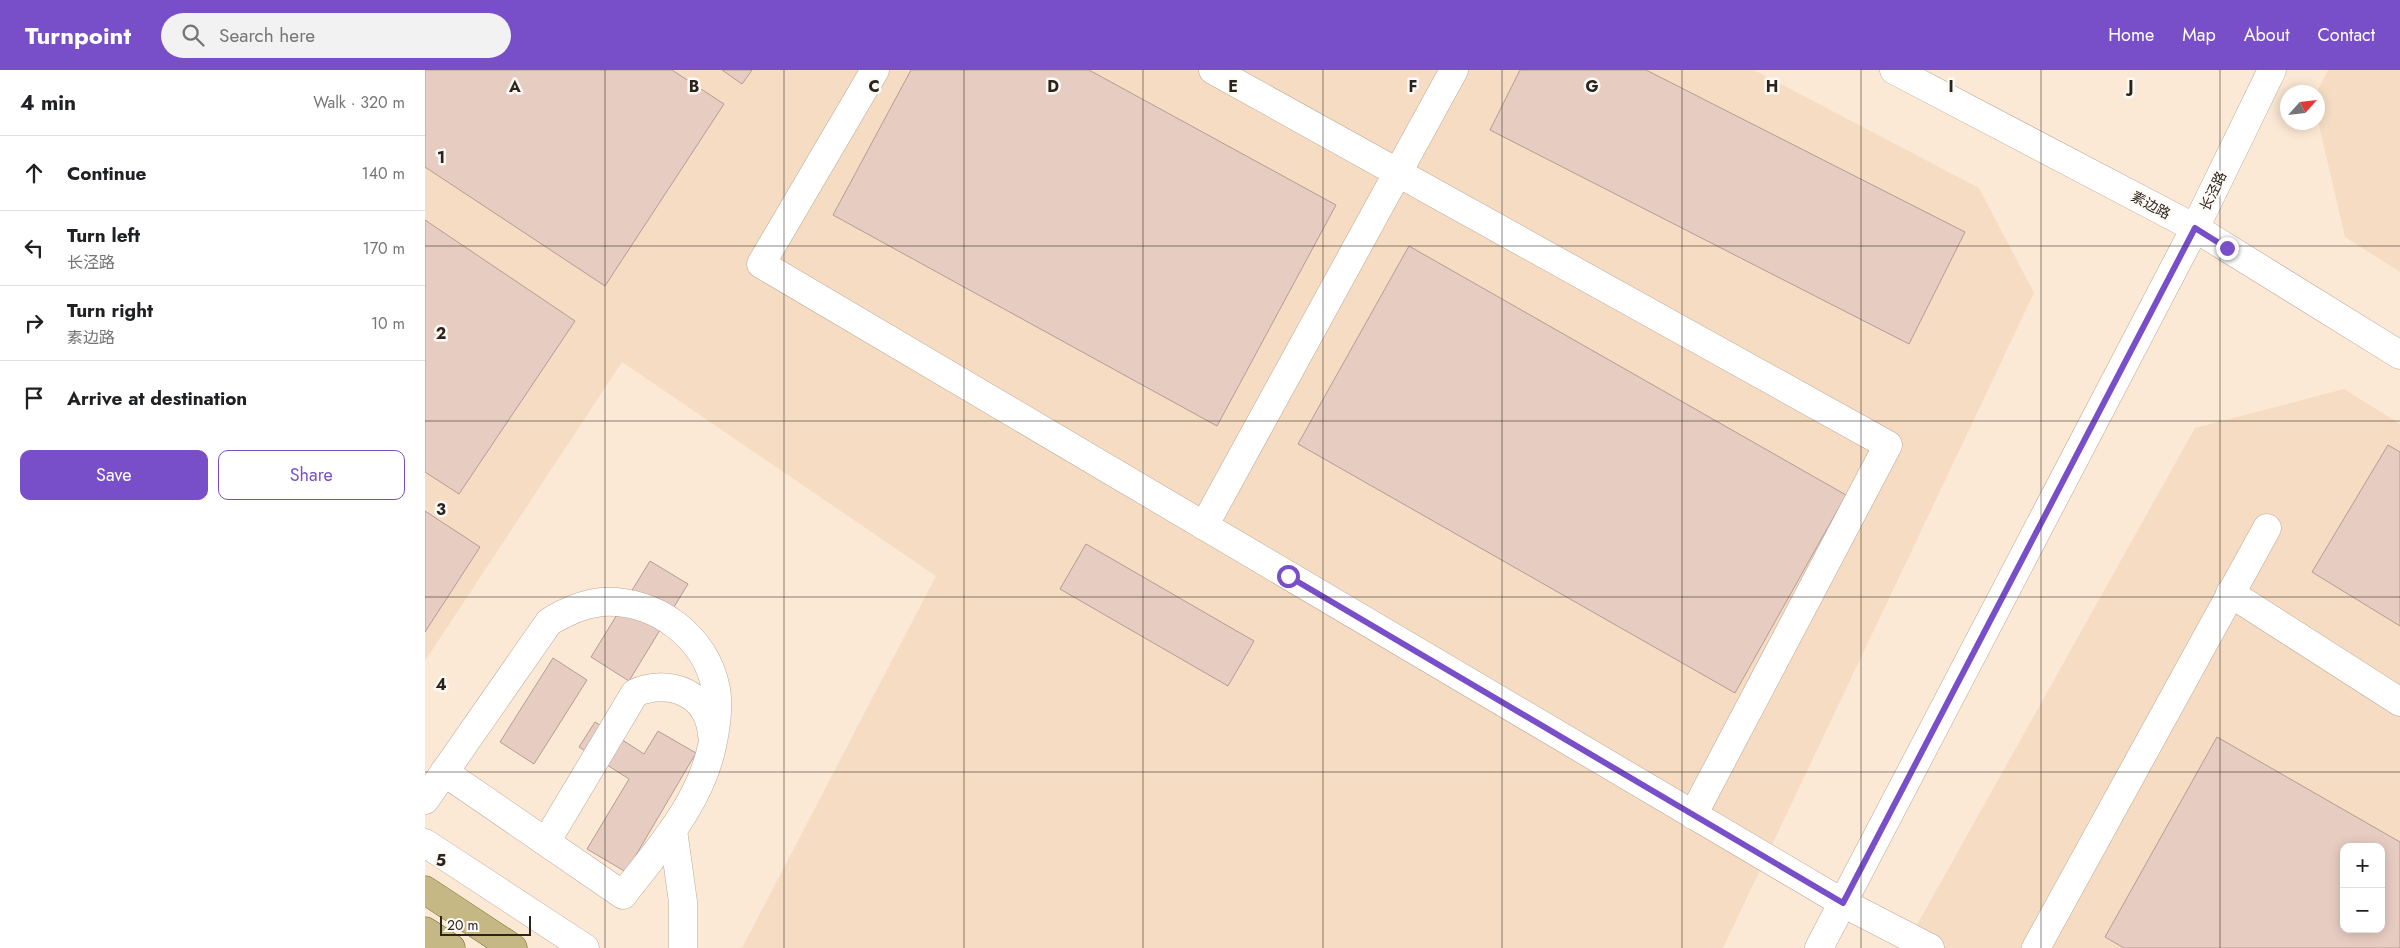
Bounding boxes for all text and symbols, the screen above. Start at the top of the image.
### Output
search box [161,13,511,58]
text: Turnpoint [25,18,131,53]
icon: search [179,21,207,49]
text: Search here [219,22,315,49]
text: Home [2108,22,2154,48]
text: Map [2182,22,2216,48]
text: About [2244,22,2289,48]
text: Contact [2317,22,2375,48]
text: A [508,75,521,98]
text: B [689,75,699,98]
text: C [868,75,880,98]
text: D [1047,75,1059,98]
text: E [1228,75,1238,98]
text: F [1409,75,1417,98]
text: G [1585,75,1599,98]
text: H [1766,75,1778,98]
text: I [1948,75,1954,98]
text: J [2125,75,2134,98]
north arrow [2280,85,2325,130]
text: 4 min [20,88,76,118]
text: Walk · 320 m [313,91,405,114]
text: 1 [437,146,445,169]
icon: ahead [20,159,48,187]
text: Continue [67,160,146,187]
text: 140 m [362,162,405,185]
street label: 长泾路 [2195,168,2231,214]
street label: 素边路 [2128,186,2174,224]
text: Turn left [67,222,140,249]
icon: left [20,234,48,262]
text: 170 m [363,237,405,260]
route end [2216,237,2239,260]
text: 长泾路 [67,251,115,274]
text: Turn right [67,297,153,324]
icon: right [20,309,48,337]
text: 10 m [371,312,405,335]
text: 2 [436,322,446,345]
text: 素边路 [67,326,115,349]
icon: arrive [20,384,48,412]
text: Arrive at destination [67,385,247,412]
button: Save [20,450,208,500]
button: Share [218,450,405,500]
text: 3 [436,498,446,521]
route start [1277,565,1300,588]
text: 4 [435,673,447,696]
map controls [2340,843,2385,933]
button: + [2340,843,2385,888]
text: 5 [436,849,446,872]
button: − [2340,888,2385,933]
scale bar [440,913,531,936]
text: 20 m [447,915,479,935]

